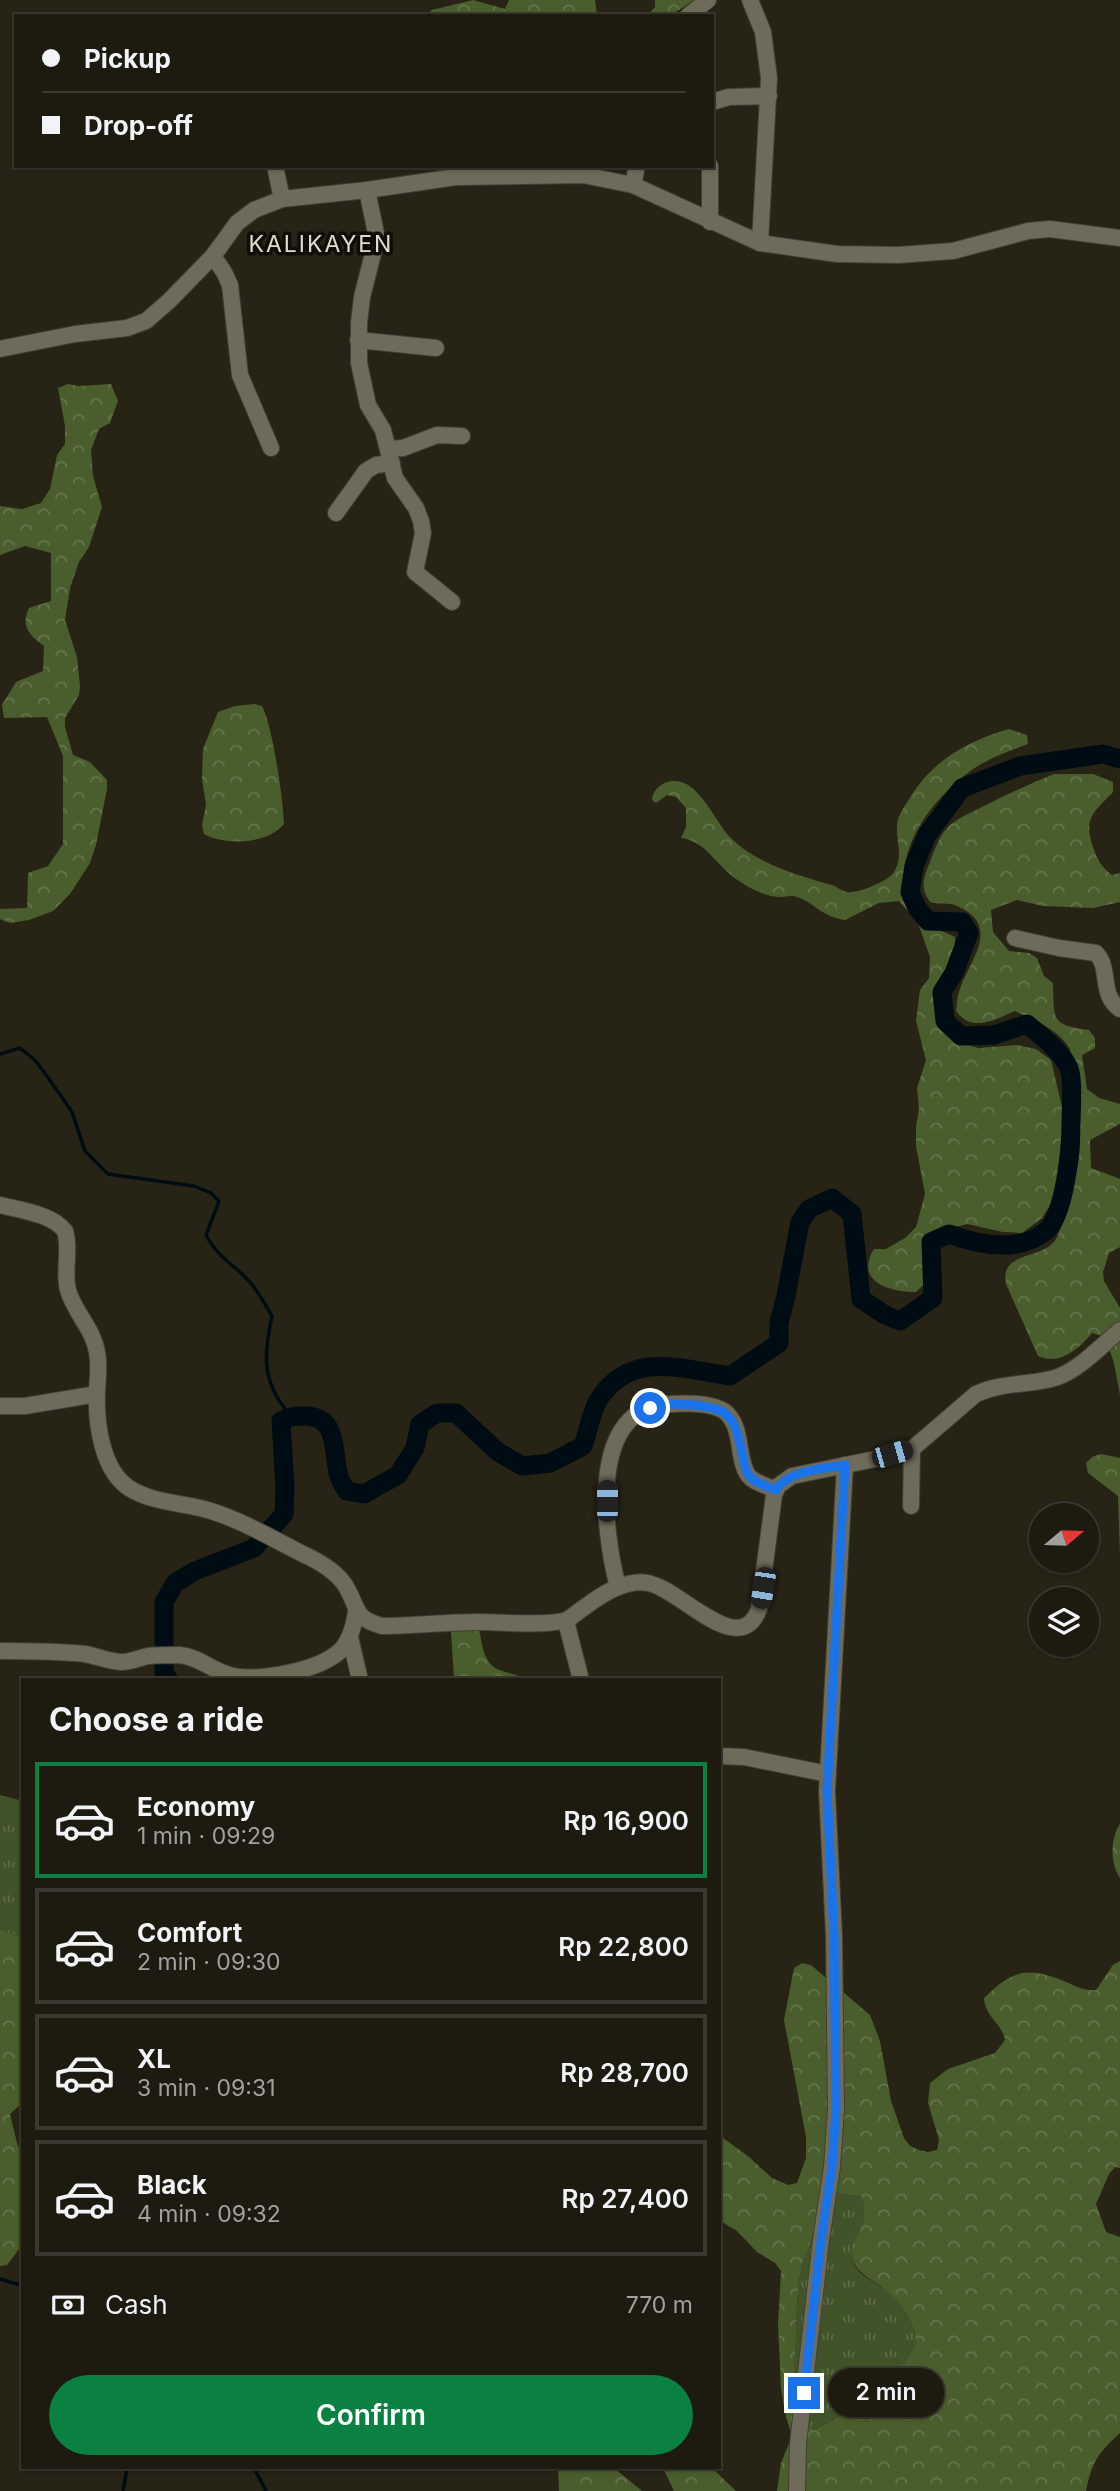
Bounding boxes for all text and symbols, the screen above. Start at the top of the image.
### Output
text: Pickup [84,43,171,74]
text: Drop-off [84,110,193,141]
district label: KALIKAYEN [249,230,393,258]
route start [634,1392,666,1424]
car [869,1438,916,1470]
car [597,1480,618,1522]
north arrow [1029,1503,1099,1573]
map controls [1029,1503,1099,1657]
car [750,1566,777,1610]
button: layers [1029,1587,1099,1657]
text: Choose a ride [49,1700,264,1739]
icon: car [53,1789,116,1852]
text: Economy [137,1791,255,1822]
text: Rp 16,900 [564,1805,689,1836]
text: 1 min · 09:29 [137,1822,275,1850]
icon: car [53,1915,116,1978]
text: Comfort [137,1917,242,1948]
text: Rp 22,800 [558,1931,689,1962]
text: 2 min · 09:30 [137,1948,280,1976]
icon: car [53,2041,116,2104]
text: XL [137,2043,171,2074]
text: Rp 28,700 [560,2057,689,2088]
text: 3 min · 09:31 [137,2074,276,2102]
icon: car [53,2167,116,2230]
text: Black [137,2169,207,2200]
text: Rp 27,400 [561,2183,689,2214]
text: 4 min · 09:32 [137,2200,281,2228]
icon: cash [49,2286,87,2324]
text: Cash [105,2289,168,2320]
text: 770 m [626,2291,693,2319]
callout: 2 min [828,2368,944,2418]
button: Confirm [49,2375,693,2455]
route end [788,2377,820,2409]
text: 2 min [856,2378,916,2406]

